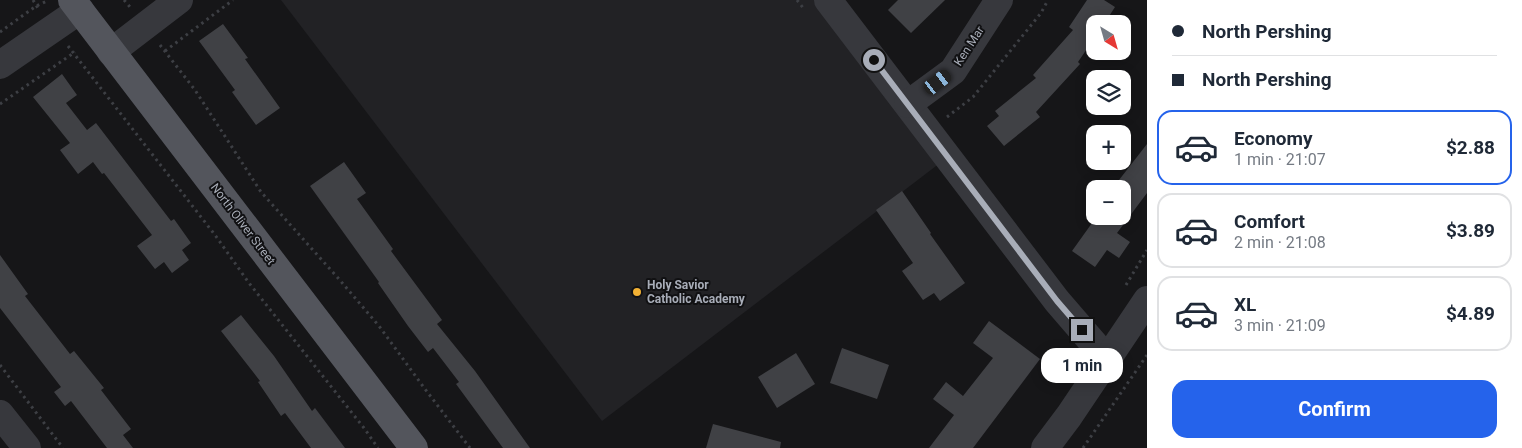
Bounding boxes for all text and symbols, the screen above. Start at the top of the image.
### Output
north arrow [1086,15,1131,60]
map controls [1086,15,1131,225]
text: North Pershing [1202,20,1332,43]
street label: Ken Mar [951,24,987,68]
route start [863,49,885,71]
car [921,67,954,97]
text: North Pershing [1202,68,1332,91]
button: layers [1086,70,1131,115]
button: + [1086,125,1131,170]
icon: car [1174,125,1219,170]
text: Economy [1234,127,1313,150]
text: $2.88 [1446,136,1495,159]
text: 1 min · 21:07 [1234,150,1326,169]
button: − [1086,180,1131,225]
street label: North Oliver Street [208,181,278,267]
icon: car [1174,208,1219,253]
text: Comfort [1234,210,1305,233]
text: $3.89 [1446,219,1495,242]
text: 2 min · 21:08 [1234,233,1326,252]
place label: Holy Savior Catholic Academy [647,278,746,306]
marker: Holy Savior Catholic Academy [631,286,643,298]
icon: car [1174,291,1219,336]
text: XL [1234,293,1256,316]
text: $4.89 [1446,302,1495,325]
text: 3 min · 21:09 [1234,316,1326,335]
route end [1071,319,1093,341]
callout: 1 min [1041,348,1123,382]
text: 1 min [1062,356,1102,375]
button: Confirm [1172,380,1497,438]

